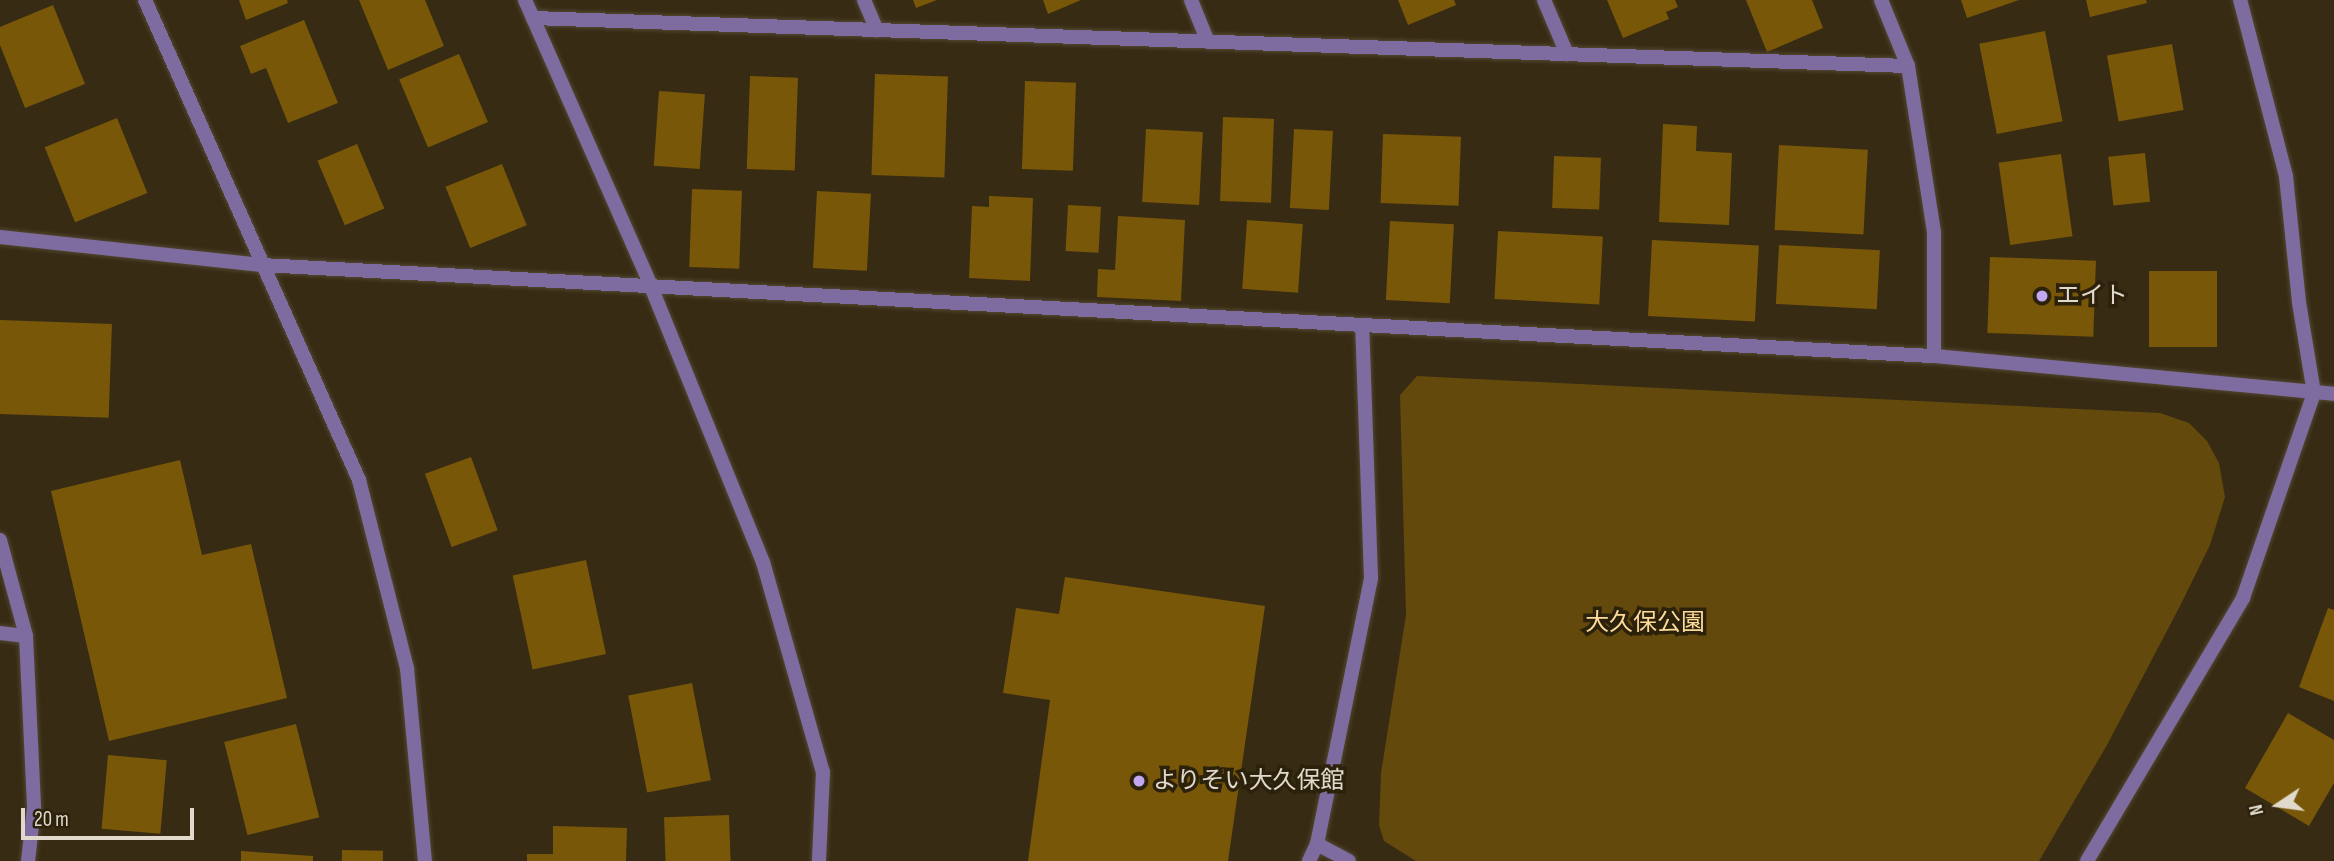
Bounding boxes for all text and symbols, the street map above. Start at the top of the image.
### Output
place label: エイト [2056,282,2128,310]
marker: エイト [2034,288,2050,304]
park label: 大久保公園 [1585,609,1705,637]
place label: よりそい大久保館 [1153,767,1345,795]
north arrow [2243,770,2313,840]
marker: よりそい大久保館 [1131,773,1147,789]
scale bar [24,794,198,838]
text: N [2245,802,2269,817]
text: 20 m [34,807,69,832]

